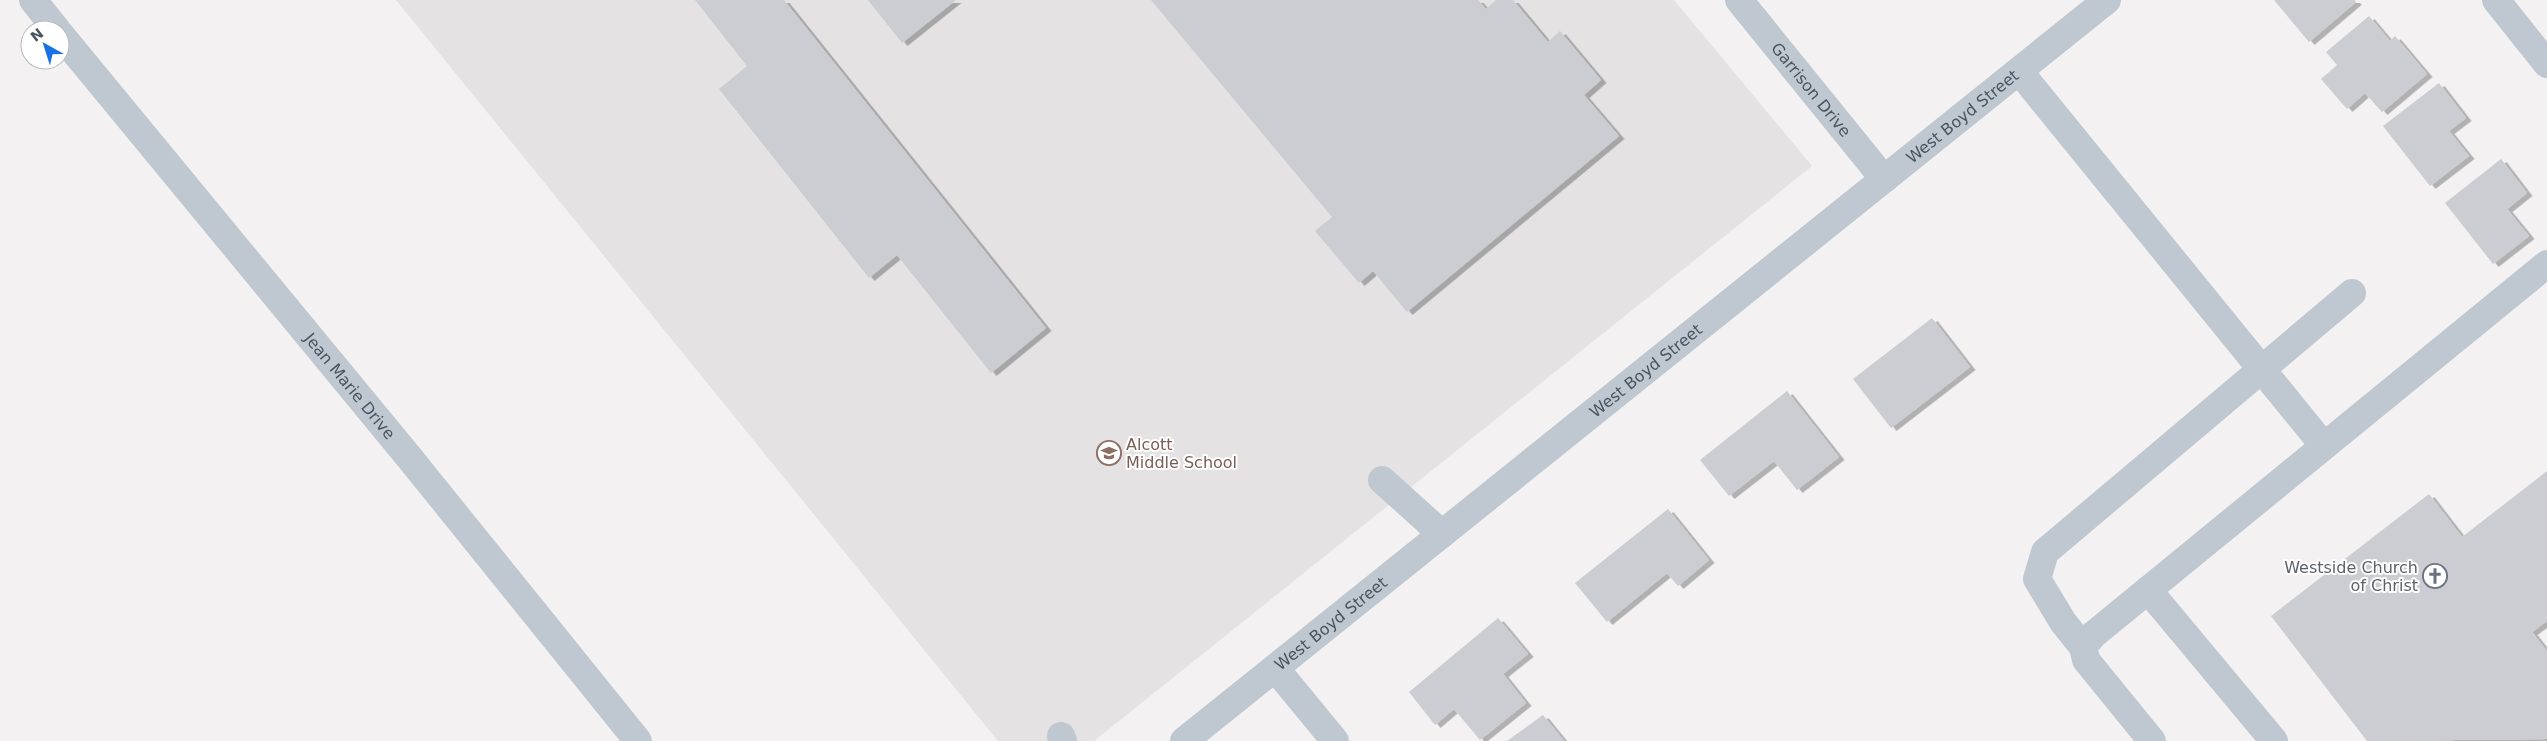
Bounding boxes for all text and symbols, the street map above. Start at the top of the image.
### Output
north arrow [20,20,70,70]
text: N [27,25,46,45]
street label: Garrison Drive [1768,38,1855,140]
street label: West Boyd Street [1902,65,2022,167]
street label: West Boyd Street [1586,320,1706,421]
street label: Jean Marie Drive [300,328,399,443]
place label: Alcott Middle School [1126,435,1237,472]
school or university icon: Alcott Middle School [1096,440,1122,466]
place label: Westside Church of Christ [2284,558,2418,595]
church icon: Westside Church of Christ [2422,563,2448,589]
street label: West Boyd Street [1271,573,1391,674]

